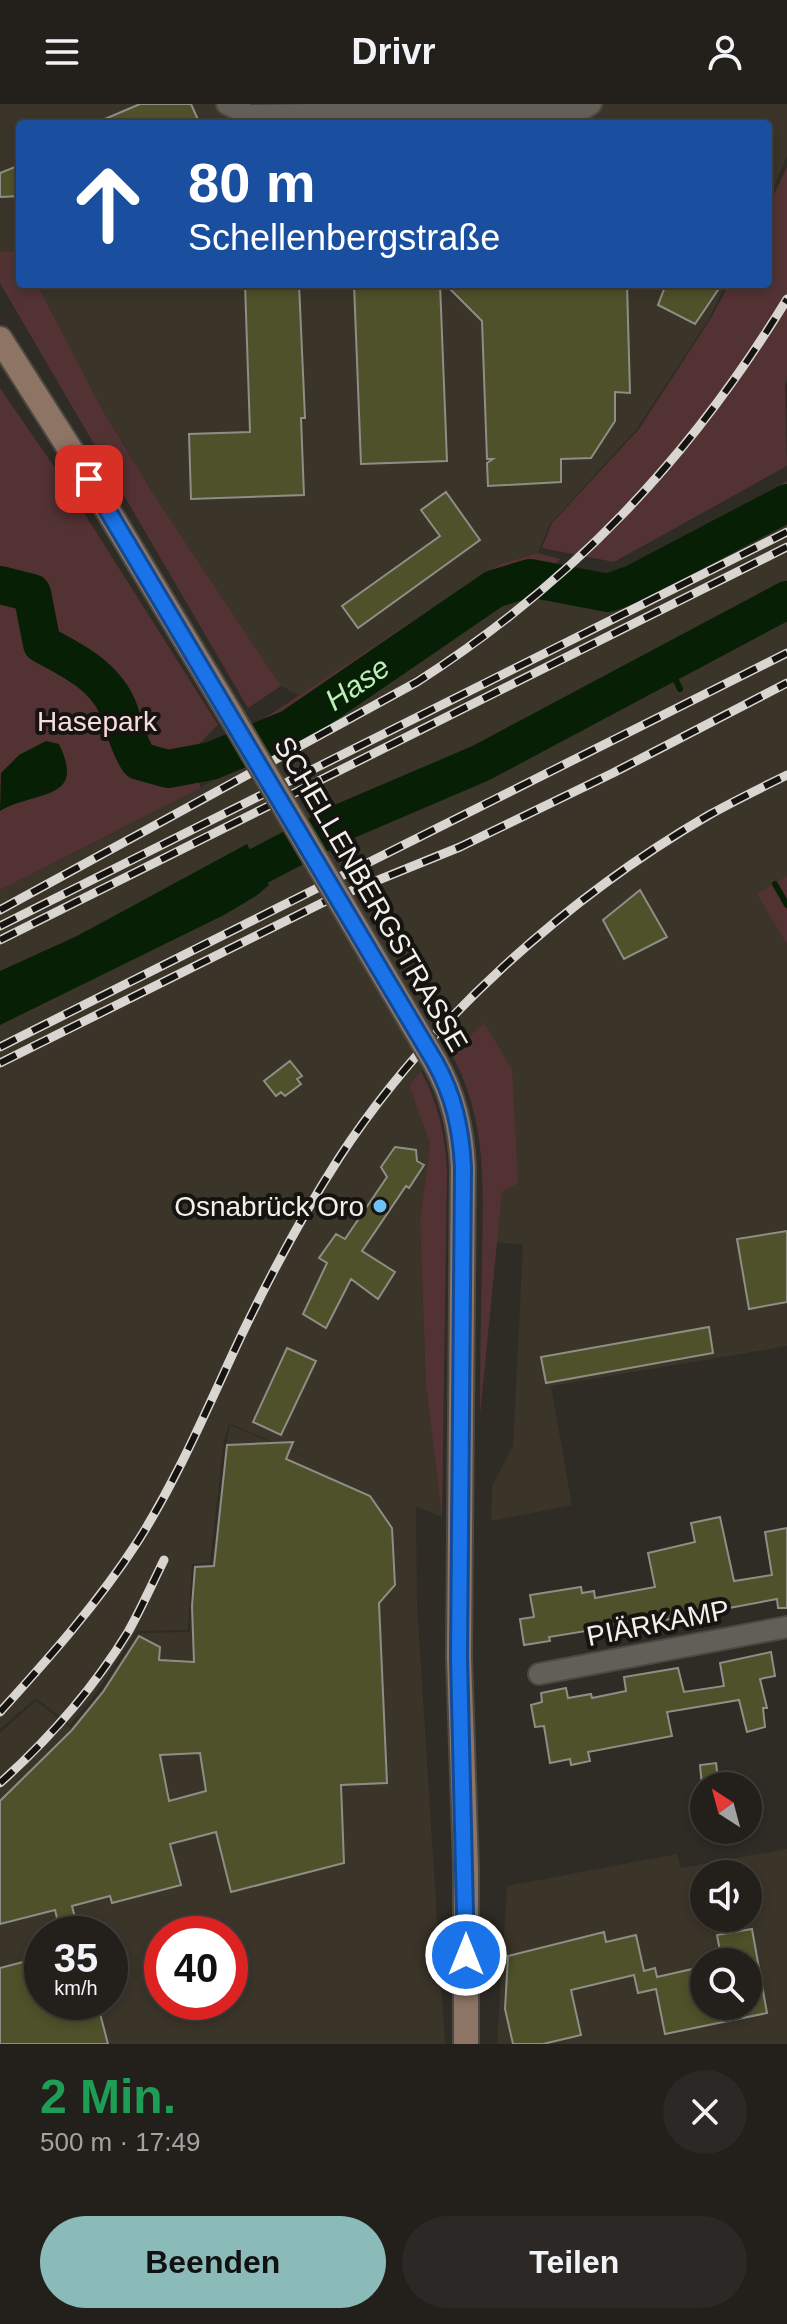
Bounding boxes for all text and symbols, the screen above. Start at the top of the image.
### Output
icon: menu [40,30,84,74]
icon: person [703,30,747,74]
text: Drivr [351,31,436,72]
text: 80 m [188,151,316,214]
icon: ahead [56,152,160,256]
text: Schellenbergstraße [188,217,500,258]
pin [55,445,123,513]
icon: arrive [67,457,111,501]
water label: Hase [319,649,395,716]
park label: Hasepark [37,706,158,737]
street label: SCHELLENBERGSTRASSE [268,731,474,1057]
place label: Osnabrück Oro [174,1191,364,1222]
marker: Osnabrück Oro [371,1197,389,1215]
street label: PIÄRKAMP [584,1594,732,1652]
north arrow [690,1772,762,1844]
map controls [690,1772,762,2020]
button: sound [690,1860,762,1932]
position arrow [424,1913,508,1997]
speed limit sign: 40 [144,1916,248,2020]
text: 35 [54,1936,98,1980]
button: search [690,1948,762,2020]
text: km/h [54,1977,98,1999]
text: 2 Min. [40,2070,176,2123]
button: close [663,2070,747,2154]
text: 500 m · 17:49 [40,2127,200,2157]
button: Beenden [40,2216,386,2308]
button: Teilen [402,2216,747,2308]

